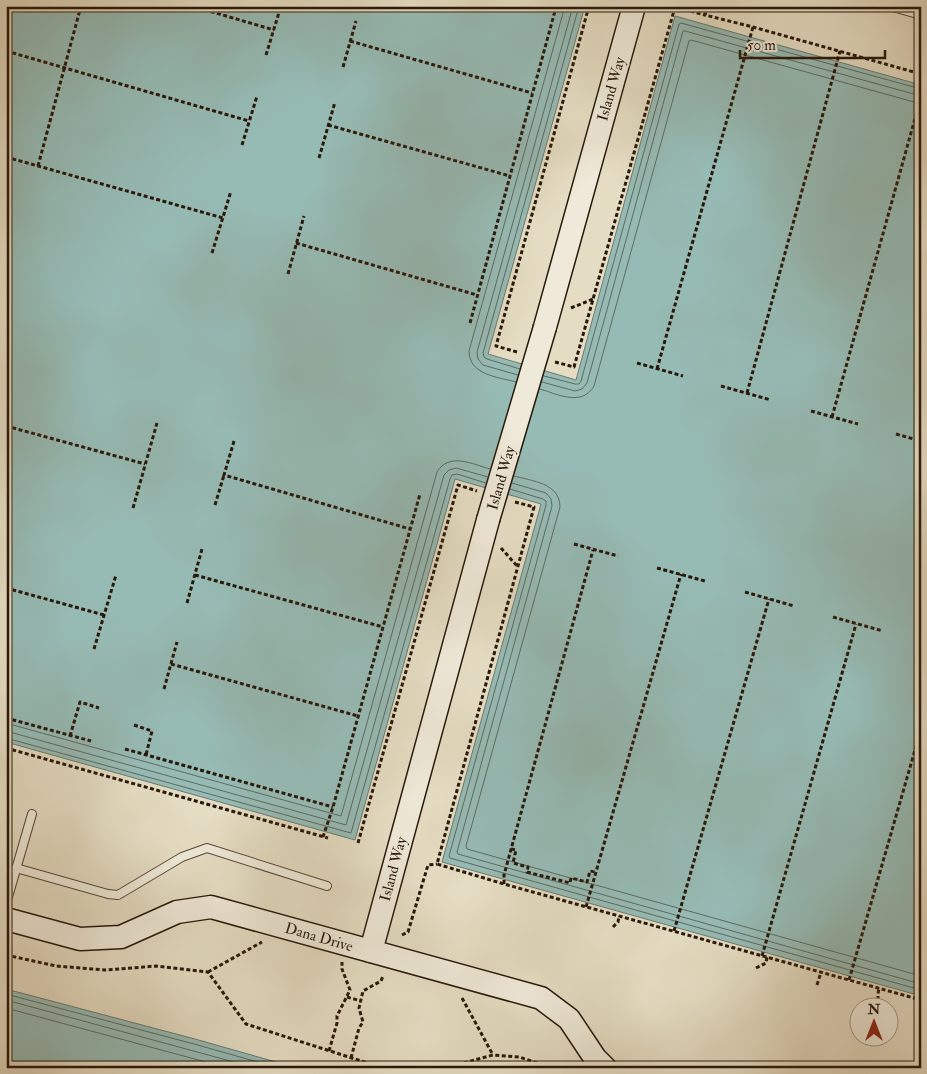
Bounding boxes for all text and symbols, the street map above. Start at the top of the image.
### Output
scale bar [740,28,884,60]
text: 50 m [747,36,776,55]
street label: Island Way [593,54,630,123]
street label: Island Way [483,443,520,512]
street label: Island Way [376,834,411,903]
street label: Dana Drive [283,919,355,956]
north arrow [850,996,900,1046]
text: N [867,1001,881,1018]

